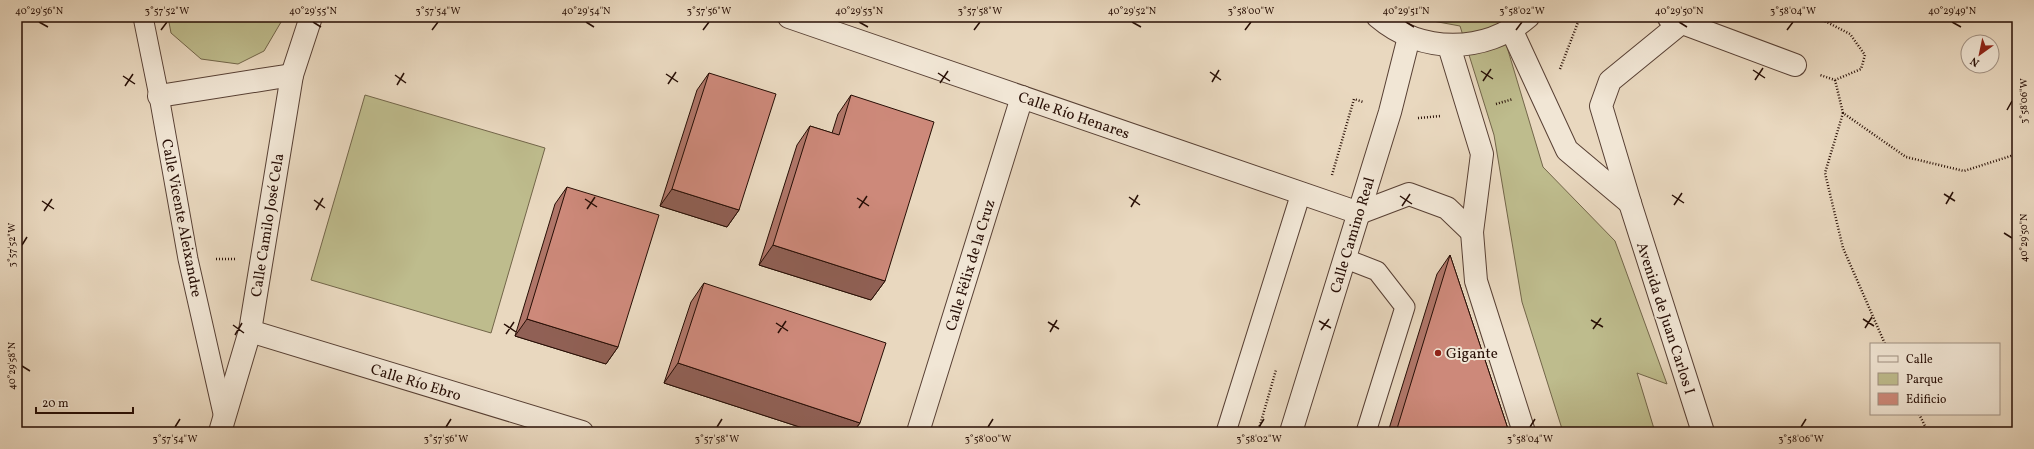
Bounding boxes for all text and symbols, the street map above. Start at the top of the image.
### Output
text: 40°29'56"N [15,4,64,18]
text: 3°57'52"W [145,4,189,18]
text: 40°29'55"N [289,4,338,18]
text: 3°57'54"W [416,4,460,18]
text: 40°29'54"N [562,4,611,18]
text: 3°57'56"W [687,4,731,18]
text: 40°29'53"N [835,4,884,18]
text: 3°57'58"W [958,4,1002,18]
text: 40°29'52"N [1108,4,1157,18]
text: 3°58'00"W [1228,4,1274,18]
text: 40°29'51"N [1383,4,1430,18]
text: 3°58'02"W [1499,4,1545,18]
text: 40°29'50"N [1655,4,1704,18]
text: 3°58'04"W [1770,4,1816,18]
text: 40°29'49"N [1928,4,1977,18]
north arrow [1960,34,2000,74]
text: N [1968,53,1983,70]
text: 3°58'06"W [2017,78,2031,124]
street label: Calle Río Henares [1015,87,1132,145]
street label: Calle Vicente Aleixandre [155,137,206,299]
street label: Calle Camilo José Cela [247,152,290,299]
street label: Calle Camino Real [1326,175,1381,296]
street label: Calle Félix de la Cruz [941,197,1001,334]
text: 40°29'50"N [2017,213,2031,262]
text: 3°57'52"W [5,223,19,267]
street label: Avenida de Juan Carlos I [1630,240,1699,397]
text: 40°29'58"N [5,341,19,390]
legend [1870,343,2000,415]
place label: Gigante [1446,344,1498,365]
marker: Gigante [1433,348,1443,358]
text: Calle [1906,352,1933,368]
street label: Calle Río Ebro [368,360,463,407]
text: Parque [1906,372,1943,388]
scale bar [36,389,133,415]
text: Edificio [1906,392,1946,408]
text: 20 m [42,396,69,412]
text: 3°57'54"W [153,432,197,446]
text: 3°57'56"W [424,432,468,446]
text: 3°57'58"W [695,432,739,446]
text: 3°58'00"W [965,432,1011,446]
text: 3°58'02"W [1236,432,1282,446]
text: 3°58'04"W [1507,432,1553,446]
text: 3°58'06"W [1778,432,1824,446]

